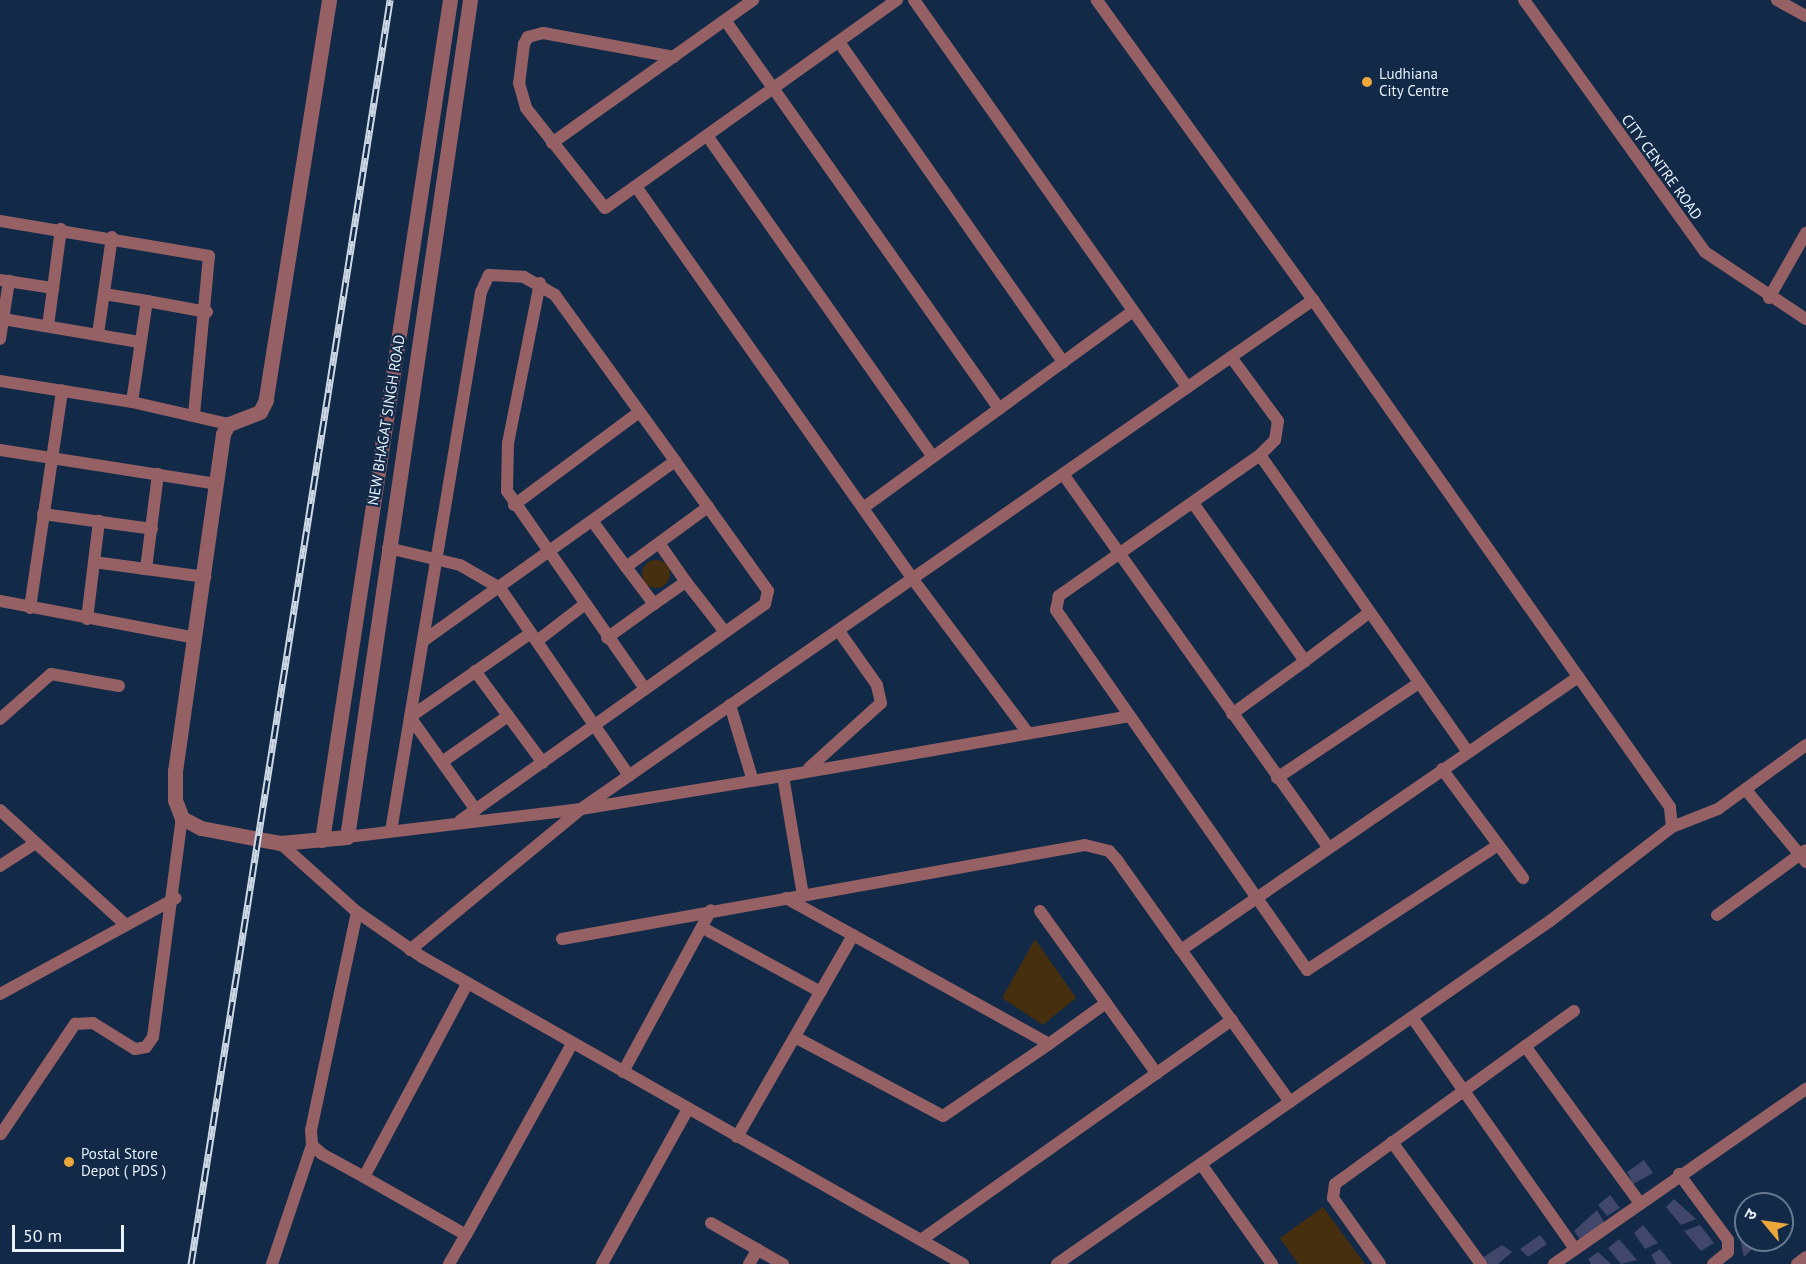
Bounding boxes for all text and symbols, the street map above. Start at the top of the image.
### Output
place label: Ludhiana City Centre [1379,64,1449,99]
marker: Ludhiana City Centre [1360,75,1374,89]
street label: CITY CENTRE ROAD [1618,111,1706,223]
street label: NEW BHAGAT SINGH ROAD [364,333,408,507]
place label: Postal Store Depot ( PDS ) [81,1144,166,1179]
marker: Postal Store Depot ( PDS ) [62,1155,76,1169]
north arrow [1734,1192,1794,1252]
text: उ [1739,1205,1761,1223]
scale bar [15,1213,128,1251]
text: 50 m [23,1224,62,1247]

